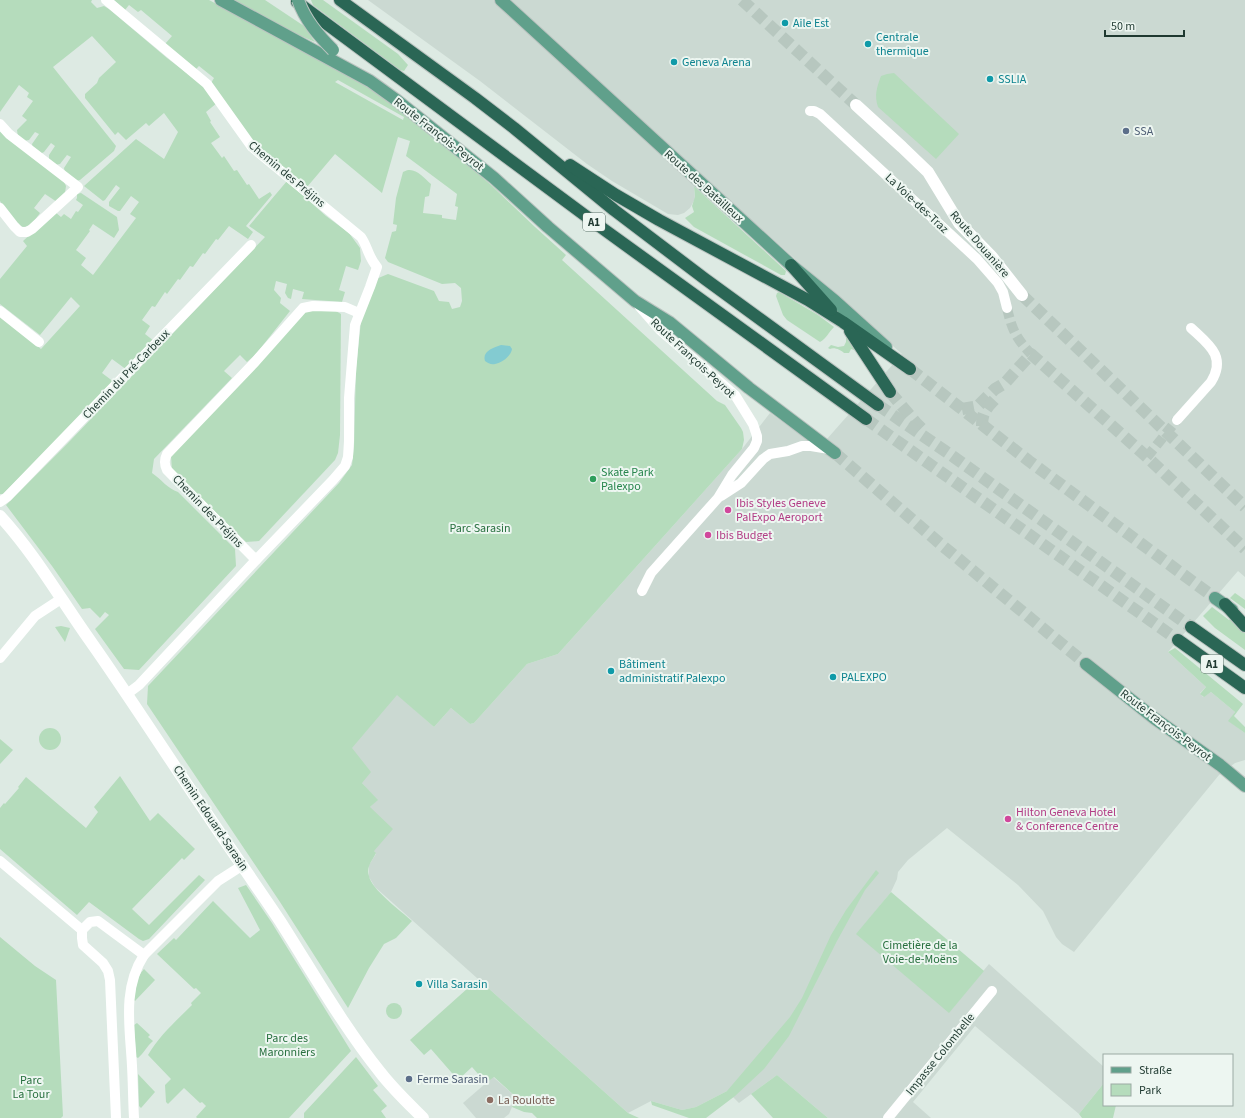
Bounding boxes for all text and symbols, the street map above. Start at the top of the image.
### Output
scale bar [1105,12,1184,38]
place label: Aile Est [793,15,829,32]
marker: Aile Est [780,18,790,28]
text: 50 m [1111,18,1135,35]
place label: Centrale thermique [876,29,929,60]
marker: Centrale thermique [863,39,873,49]
place label: Geneva Arena [682,54,751,71]
marker: Geneva Arena [669,57,679,67]
place label: SSLIA [998,71,1027,88]
marker: SSLIA [985,74,995,84]
street label: Route François-Peyrot [390,94,487,175]
place label: SSA [1134,123,1154,140]
marker: SSA [1121,126,1131,136]
street label: Chemin des Préjins [245,137,329,212]
street label: Route des Batailleux [660,146,748,227]
street label: La Voie-des-Traz [881,169,952,237]
street label: Route Douanière [946,207,1014,282]
road number: A1 [583,213,605,231]
street label: Route François-Peyrot [647,315,739,402]
street label: Chemin du Pré-Carbeux [79,325,174,423]
place label: Skate Park Palexpo [601,464,654,495]
street label: Chemin des Préjins [168,471,247,552]
marker: Skate Park Palexpo [588,474,598,484]
place label: Ibis Styles Geneve PalExpo Aeroport [736,495,826,526]
marker: Ibis Styles Geneve PalExpo Aeroport [723,505,733,515]
park label: Parc Sarasin [449,520,511,537]
place label: Ibis Budget [716,527,772,544]
marker: Ibis Budget [703,530,713,540]
road number: A1 [1201,655,1223,673]
place label: Bâtiment administratif Palexpo [619,656,725,687]
marker: Bâtiment administratif Palexpo [606,666,616,676]
place label: PALEXPO [841,669,887,686]
marker: PALEXPO [828,672,838,682]
street label: Route François-Peyrot [1117,685,1215,765]
street label: Chemin Edouard-Sarasin [169,762,252,875]
place label: Hilton Geneva Hotel & Conference Centre [1016,804,1119,835]
marker: Hilton Geneva Hotel & Conference Centre [1003,814,1013,824]
park label: Cimetière de la Voie-de-Moëns [882,937,958,968]
place label: Villa Sarasin [427,976,488,993]
marker: Villa Sarasin [414,979,424,989]
street label: Impasse Colombelle [902,1009,979,1099]
park label: Parc des Maronniers [259,1030,315,1061]
legend [1103,1054,1233,1106]
text: Straße [1139,1062,1172,1079]
place label: Ferme Sarasin [417,1071,488,1088]
park label: Parc La Tour [12,1072,50,1103]
marker: Ferme Sarasin [404,1074,414,1084]
text: Park [1139,1082,1161,1099]
place label: La Roulotte [498,1092,555,1109]
marker: La Roulotte [485,1095,495,1105]

